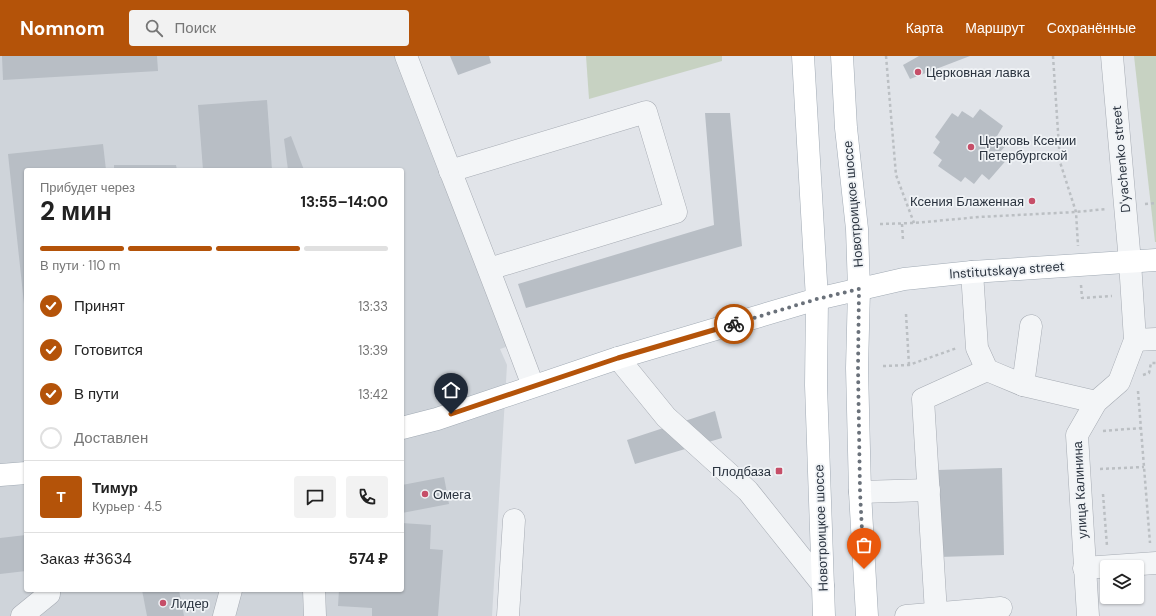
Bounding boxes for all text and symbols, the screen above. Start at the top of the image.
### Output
search box [129,10,409,46]
text: Nomnom [20,16,105,41]
icon: search [143,17,165,39]
text: Поиск [175,18,216,38]
text: Карта [906,19,943,37]
text: Маршрут [965,19,1025,37]
text: Сохранённые [1047,19,1136,37]
place label: Церковная лавка [926,64,1031,81]
marker: Церковная лавка [913,67,923,77]
street label: D'yachenko street [1108,105,1134,213]
place label: Церковь Ксении Петербургской [979,132,1076,164]
street label: Новотроицкое шоссе [839,140,867,268]
marker: Церковь Ксении Петербургской [966,142,976,152]
text: Прибудет через [40,179,135,196]
text: 13:55–14:00 [300,192,388,212]
place label: Ксения Блаженная [910,193,1024,210]
text: 2 мин [40,194,112,228]
marker: Ксения Блаженная [1027,196,1037,206]
text: В пути · 110 m [40,257,120,274]
street label: Institutskaya street [949,257,1065,283]
icon: check [40,295,62,317]
text: Принят [74,296,125,316]
text: 13:33 [358,298,388,315]
courier [714,304,754,344]
icon: bike [723,313,745,335]
icon: check [40,339,62,361]
text: Готовится [74,340,143,360]
text: 13:39 [358,342,388,359]
pin [434,373,468,414]
icon: home [440,379,462,401]
icon: check [40,383,62,405]
text: В пути [74,384,119,404]
text: 13:42 [358,386,388,403]
text: Доставлен [74,428,148,448]
street label: улица Калинина [1069,440,1091,539]
place label: Плодбаза [712,463,772,480]
street label: Новотроицкое шоссе [810,464,832,592]
marker: Плодбаза [774,466,784,476]
button: chat [294,476,336,518]
button: phone [346,476,388,518]
text: Тимур [92,478,138,498]
place label: Омега [433,486,472,503]
text: Т [56,487,66,507]
marker: Омега [420,489,430,499]
text: Курьер · 4.5 [92,498,162,515]
pin [847,528,881,569]
icon: bag [853,534,875,556]
text: Заказ #3634 [40,549,132,569]
text: 574 ₽ [348,549,388,569]
map controls [1100,560,1144,604]
button: layers [1100,560,1144,604]
place label: Лидер [171,595,209,612]
marker: Лидер [158,598,168,608]

